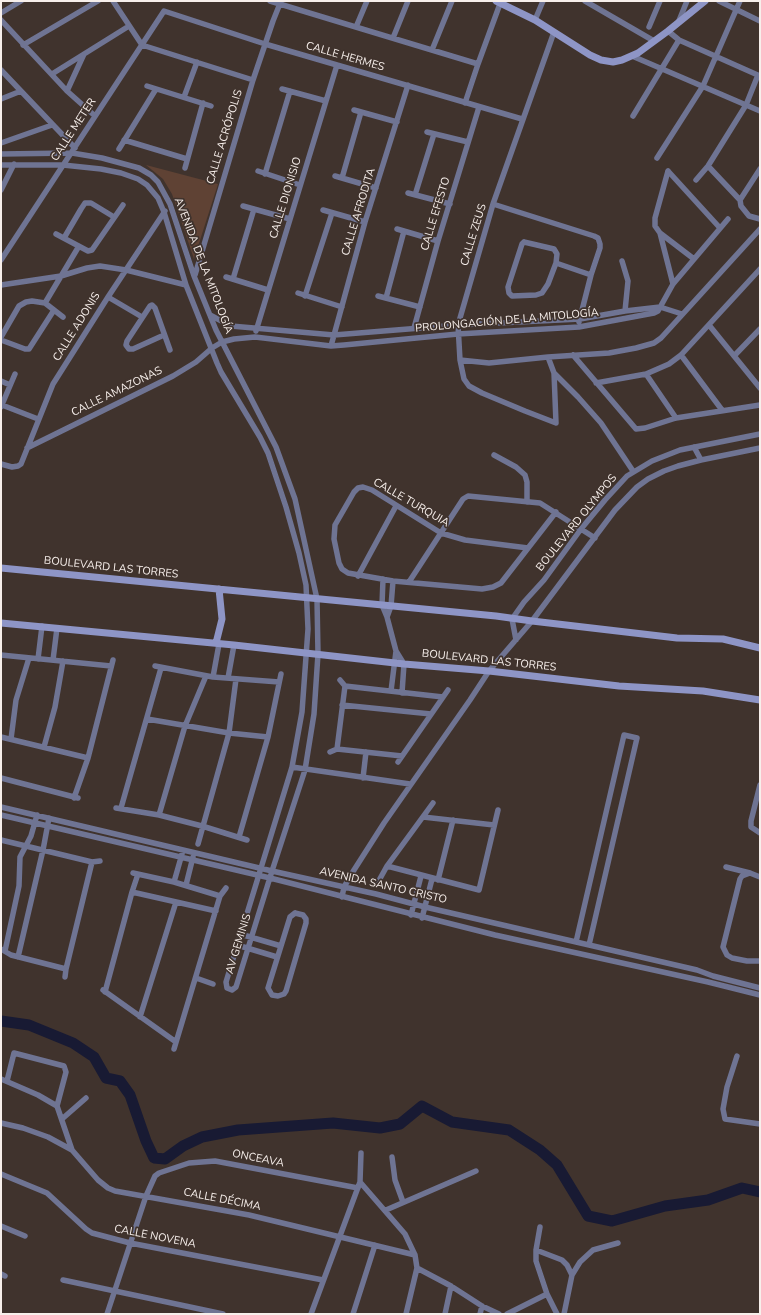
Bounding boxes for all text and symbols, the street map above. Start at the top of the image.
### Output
street label: CALLE HERMES [304,39,386,75]
street label: CALLE ACRÓPOLIS [204,88,246,186]
street label: CALLE METER [49,96,99,164]
street label: CALLE DIONISIO [267,156,305,240]
street label: CALLE AFRODITA [339,167,379,257]
street label: CALLE EFESTO [419,176,453,252]
street label: AVENIDA DE LA MITOLOGÍA [171,196,235,336]
street label: CALLE ZEUS [458,202,490,268]
street label: CALLE ADONIS [51,290,103,364]
street label: PROLONGACIÓN DE LA MITOLOGÍA [415,306,599,336]
street label: CALLE AMAZONAS [69,364,165,420]
street label: BOULEVARD OLYMPOS [534,472,620,574]
street label: CALLE TURQUIA [371,476,451,530]
street label: BOULEVARD LAS TORRES [43,554,179,582]
street label: BOULEVARD LAS TORRES [421,647,557,675]
street label: AVENIDA SANTO CRISTO [318,865,448,907]
street label: AV GEMINIS [224,912,254,976]
street label: ONCEAVA [231,1147,285,1171]
street label: CALLE DÉCIMA [182,1186,262,1214]
street label: CALLE NOVENA [113,1223,197,1251]

